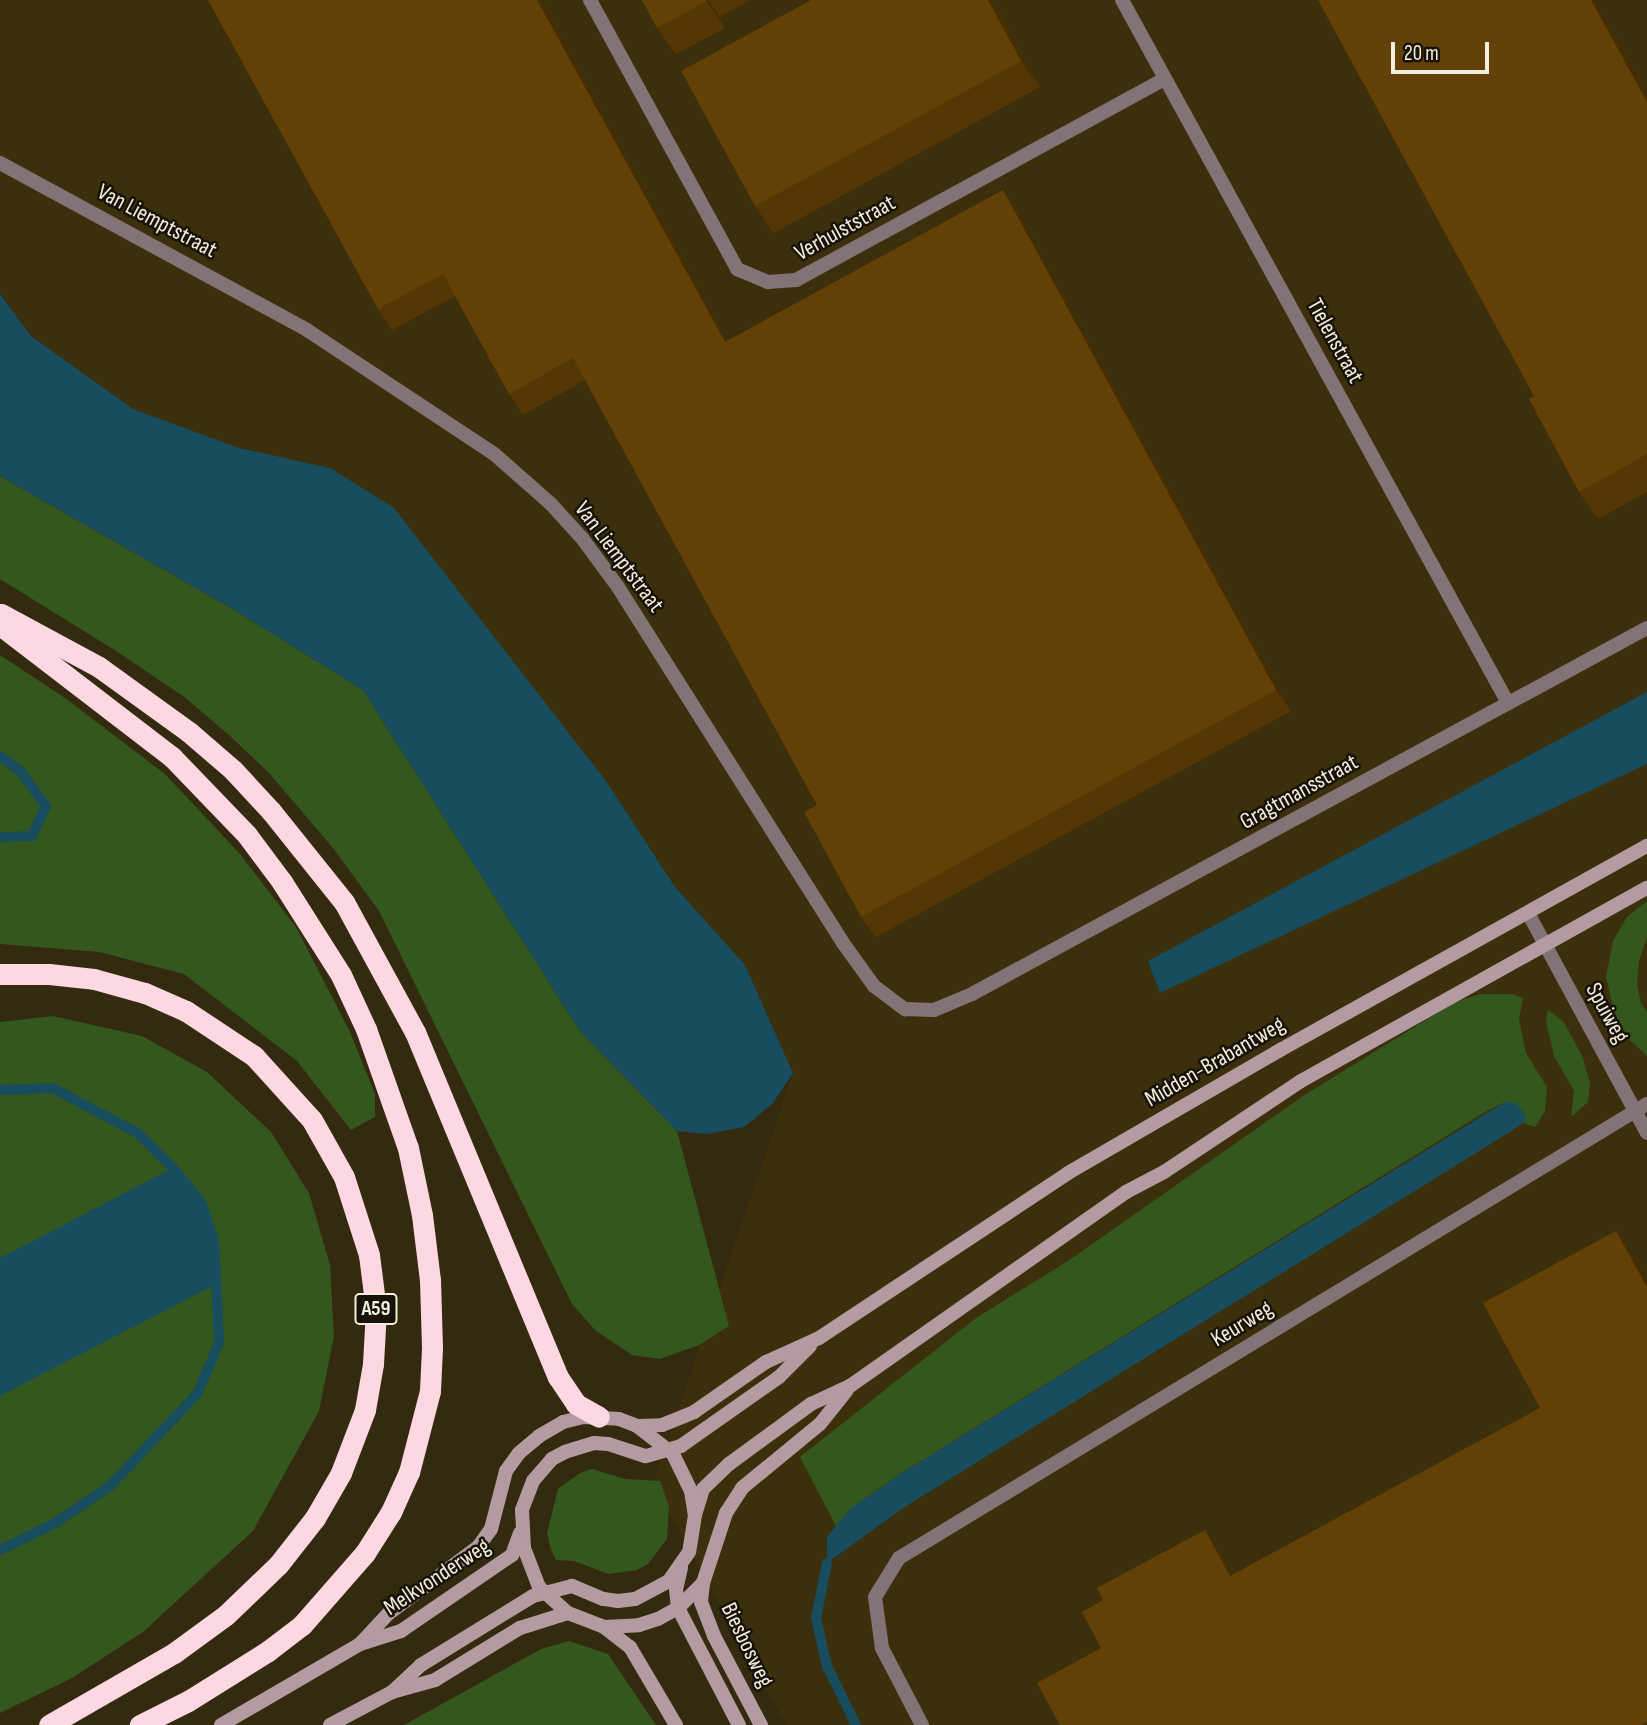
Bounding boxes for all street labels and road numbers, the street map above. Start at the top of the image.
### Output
street label: Van Liemptstraat [93,178,221,264]
street label: Verhulststraat [790,189,900,267]
street label: Tielenstraat [1301,294,1369,388]
street label: Van Liemptstraat [568,496,670,618]
street label: Gragtmansstraat [1235,748,1363,836]
street label: Spuiweg [1579,978,1635,1048]
street label: Midden-Brabantweg [1140,1011,1290,1113]
road number: A59 [353,1292,399,1326]
street label: Keurweg [1206,1295,1278,1353]
street label: Melkvonderweg [379,1532,495,1622]
street label: Biesbosweg [715,1598,779,1692]

